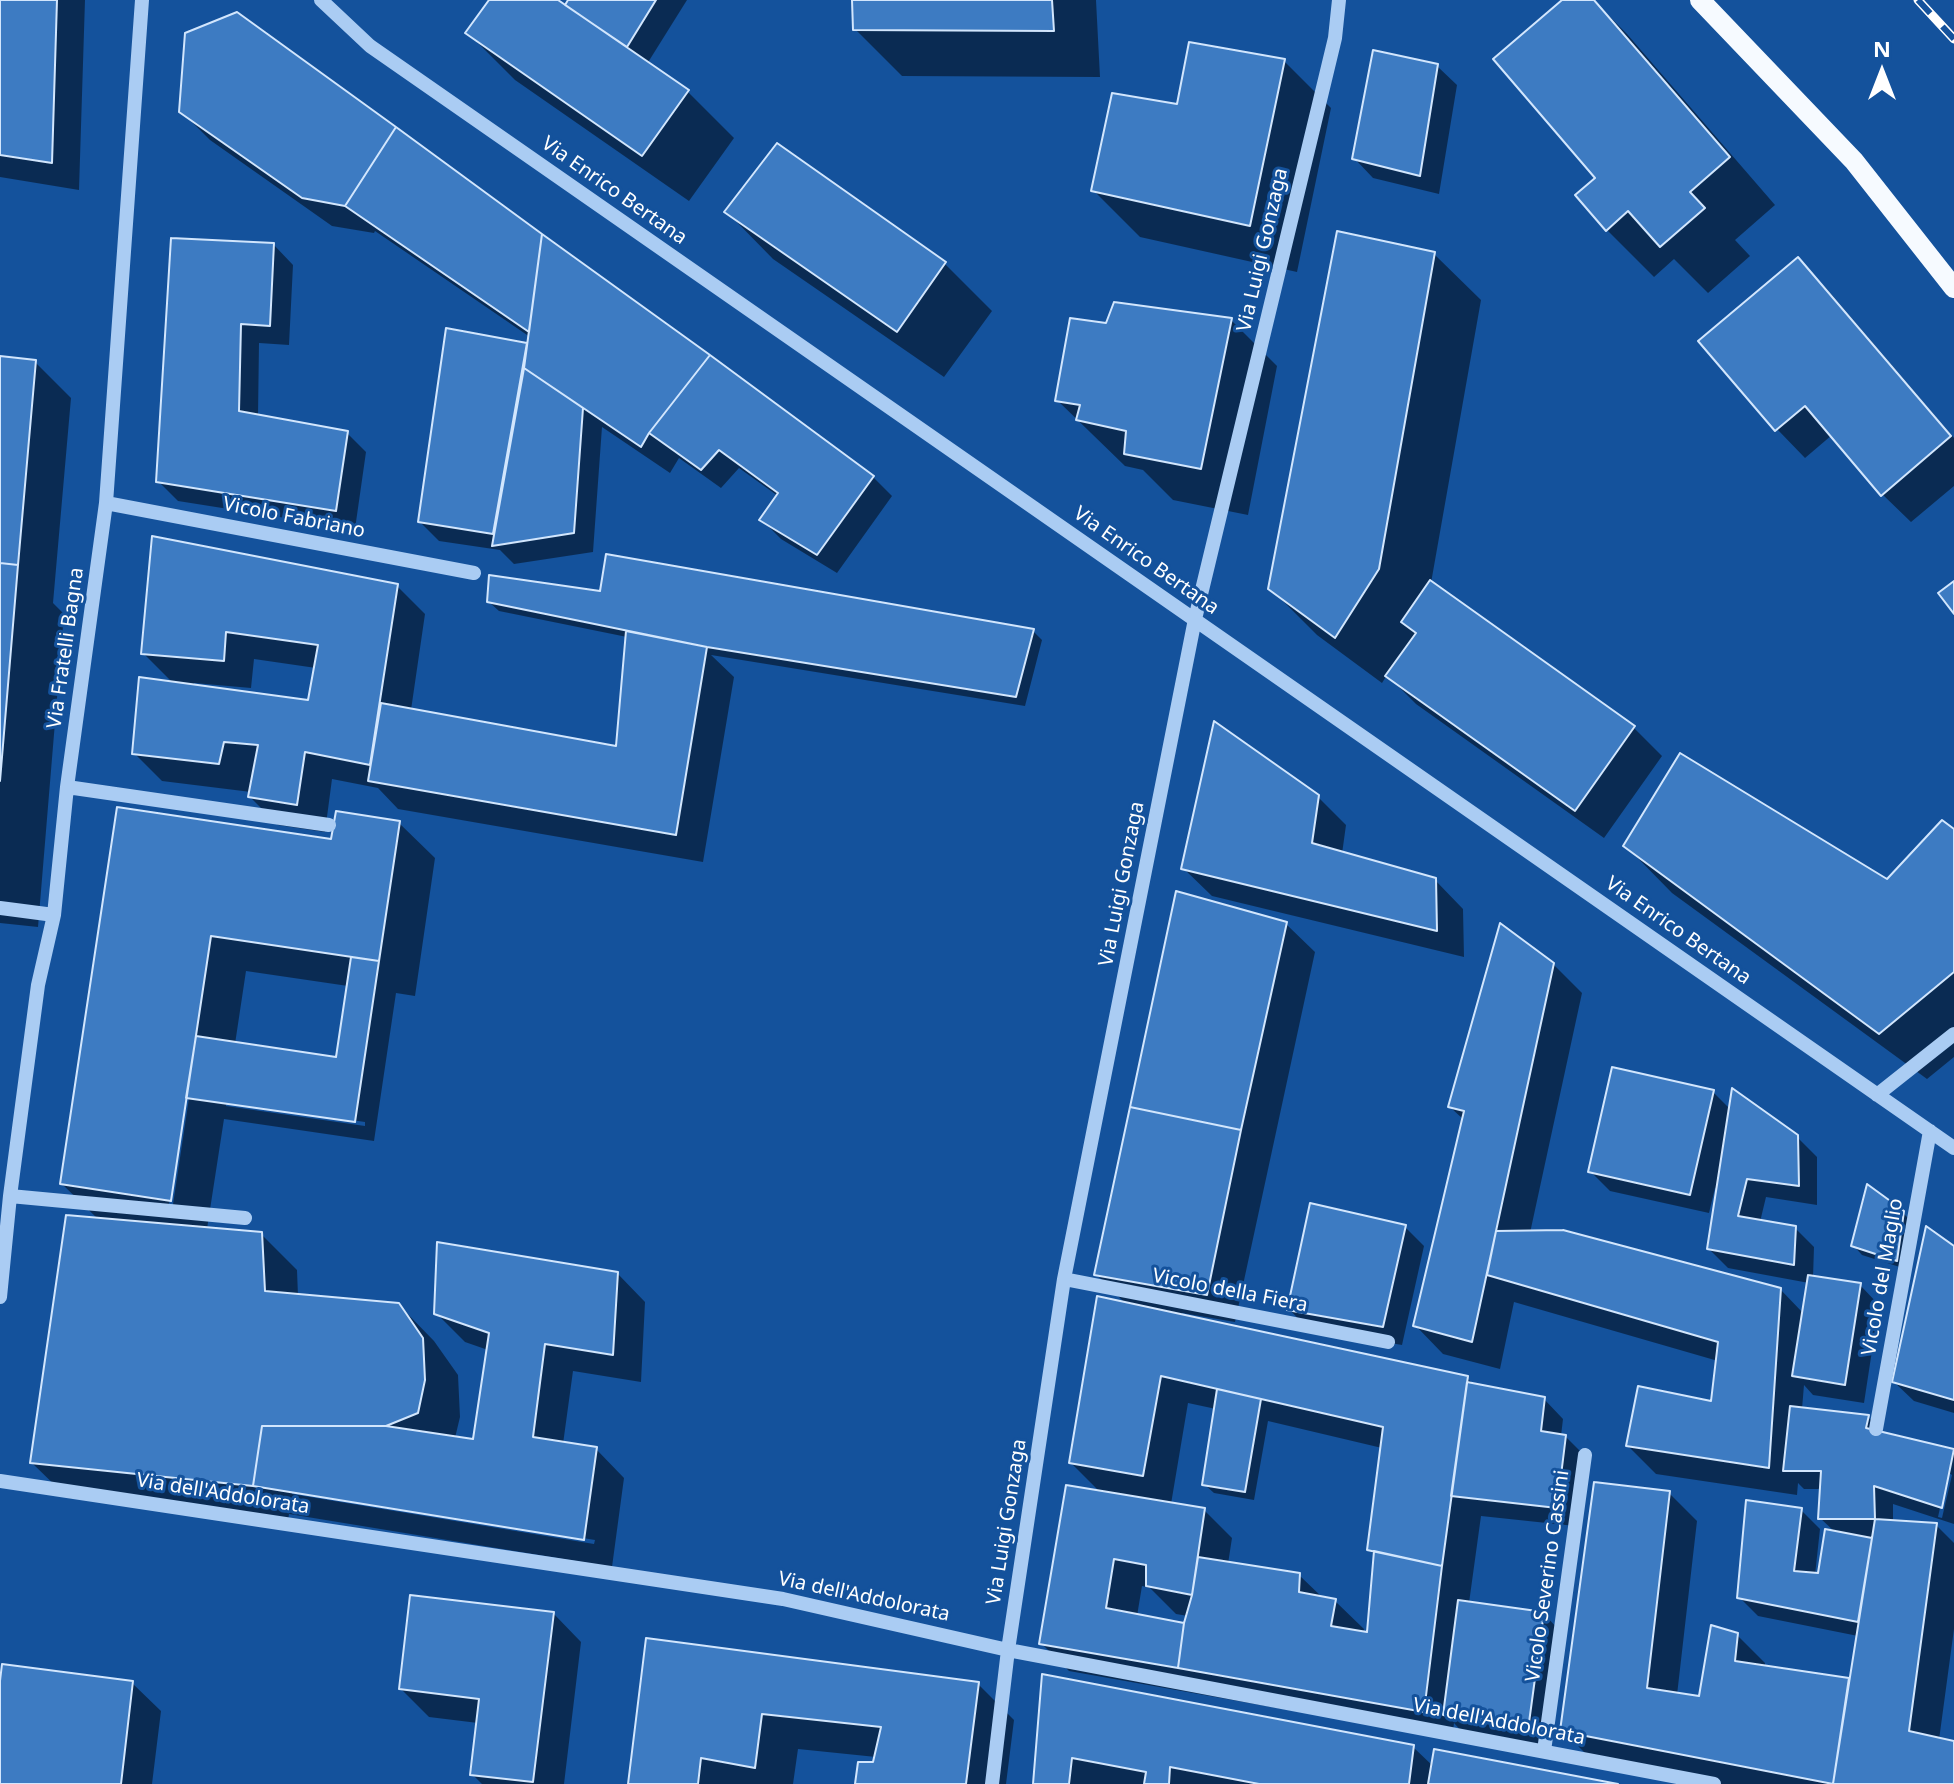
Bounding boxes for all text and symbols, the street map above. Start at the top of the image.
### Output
north arrow [1842,32,1922,112]
text: N [1873,33,1891,63]
street label: Via Enrico Bertana [537,132,691,250]
street label: Via Luigi Gonzaga [1232,166,1294,334]
street label: Vicolo Fabriano [221,492,367,544]
street label: Via Enrico Bertana [1069,502,1223,620]
street label: Via Fratelli Bagna [43,566,89,730]
street label: Via Luigi Gonzaga [1094,800,1150,968]
street label: Via Enrico Bertana [1601,872,1755,990]
street label: Vicolo del Maglio [1857,1196,1909,1358]
street label: Vicolo della Fiera [1150,1264,1310,1318]
street label: Via Luigi Gonzaga [982,1437,1032,1607]
street label: Via dell'Addolorata [135,1468,311,1520]
street label: Vicolo Severino Cassini [1521,1469,1575,1683]
street label: Via dell'Addolorata [776,1567,952,1627]
street label: Via dell'Addolorata [1411,1694,1587,1750]

